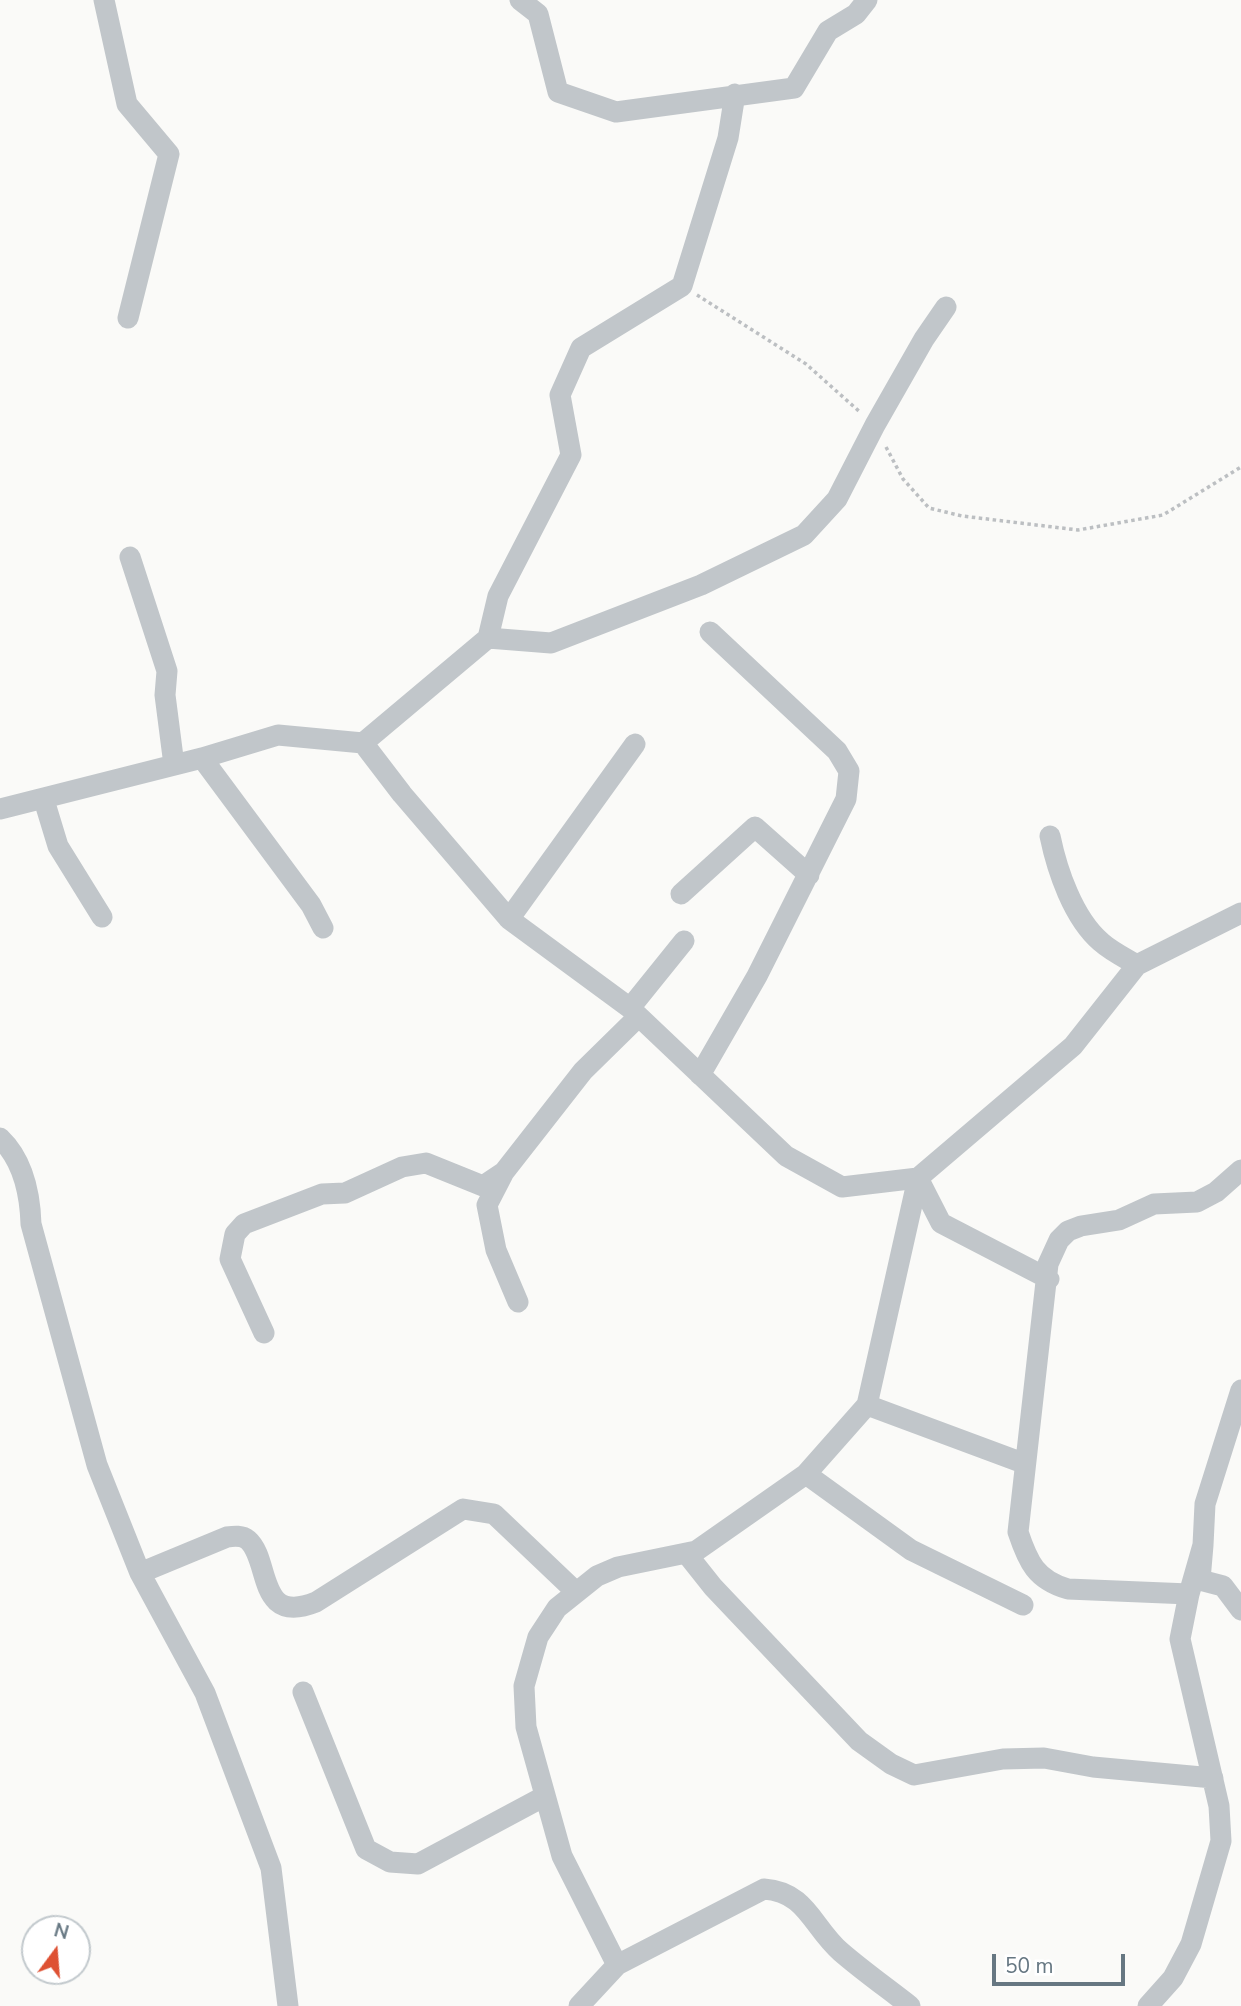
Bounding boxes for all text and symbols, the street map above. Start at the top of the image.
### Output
north arrow [21,1915,91,1985]
text: N [51,1917,72,1946]
scale bar [996,1940,1129,1984]
text: 50 m [1005,1952,1054,1980]

